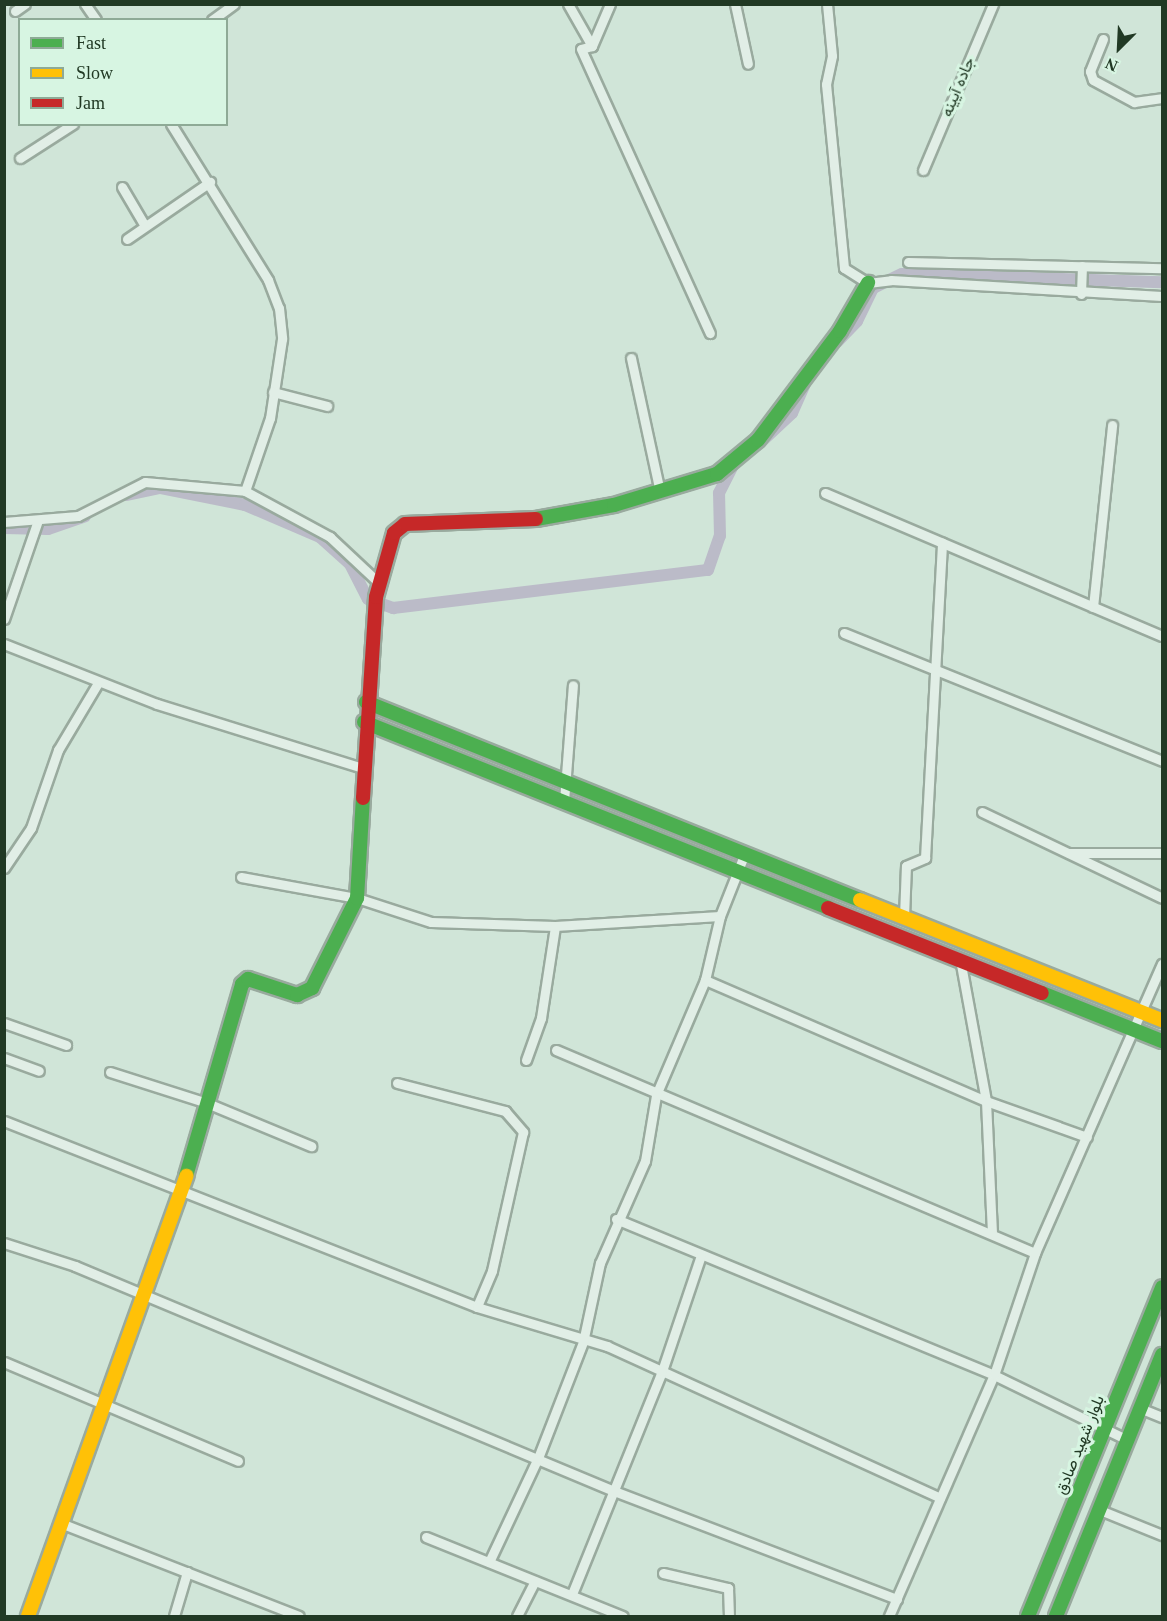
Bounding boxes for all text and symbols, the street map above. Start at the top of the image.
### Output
legend [18,18,228,126]
north arrow [1089,18,1149,78]
text: Fast [76,33,106,53]
street label: جاده آیینه [937,54,979,120]
text: N [1103,55,1120,75]
text: Slow [76,63,113,83]
text: Jam [76,93,105,113]
street label: بلوار شهید صادق [1051,1393,1109,1497]

